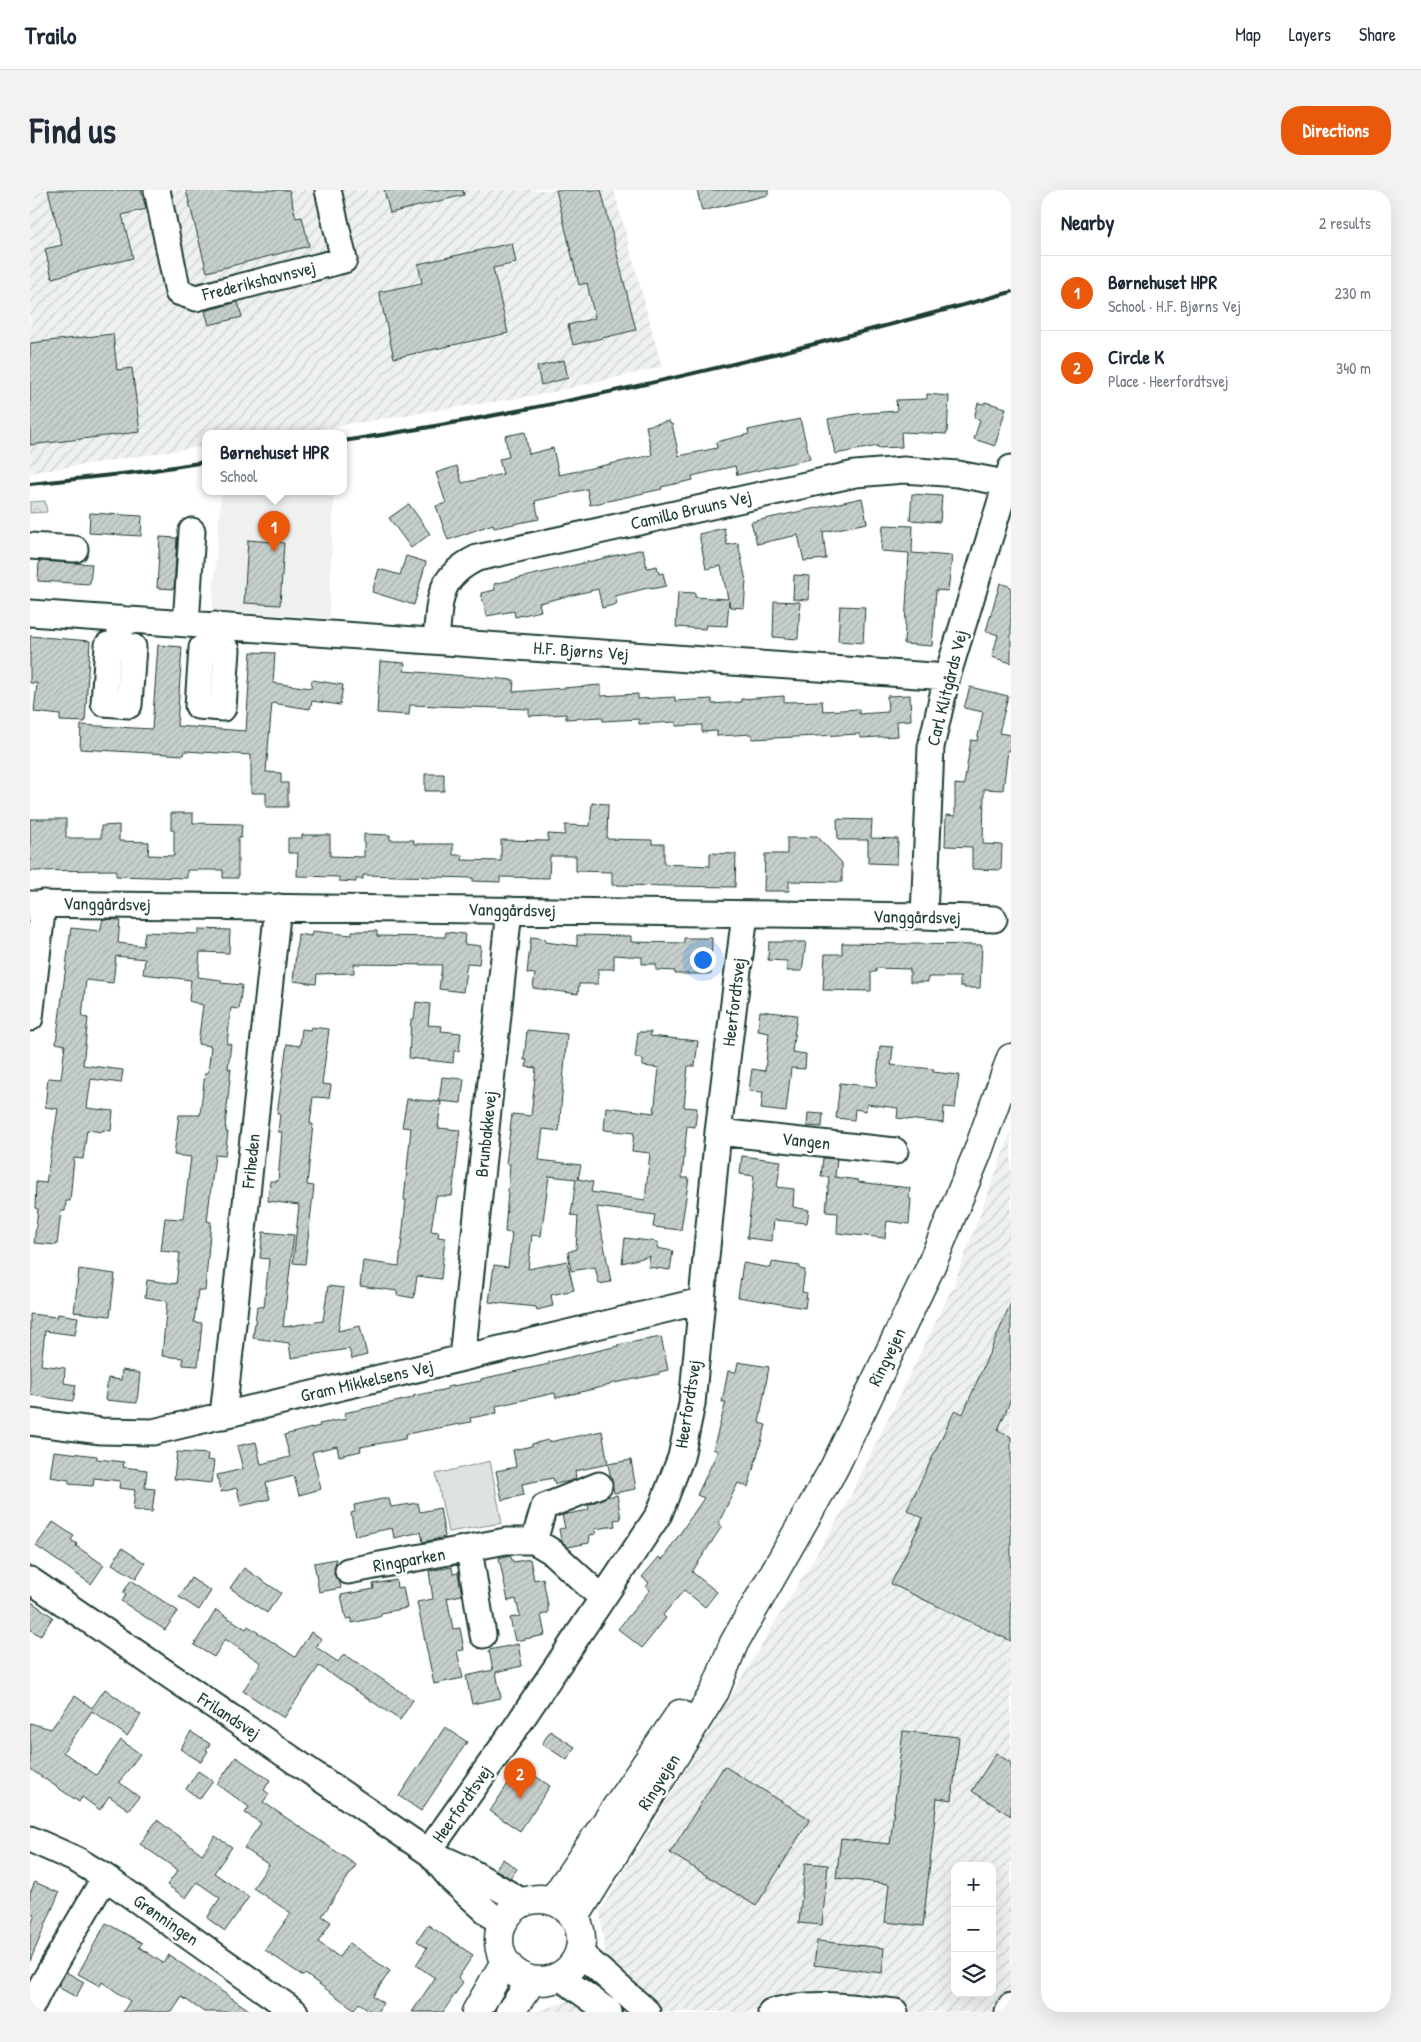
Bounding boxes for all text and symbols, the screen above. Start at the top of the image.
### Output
text: Trailo [25,19,76,51]
text: Map [1235,22,1261,47]
text: Layers [1289,22,1331,47]
text: Share [1359,22,1396,47]
button: Directions [1281,106,1391,155]
text: Find us [30,107,116,154]
text: Nearby [1061,208,1114,237]
text: 2 results [1319,212,1371,234]
street label: Frederikshavnsvej [199,254,318,307]
text: Børnehuset HPR [1108,269,1217,295]
text: 1 [1074,282,1080,304]
text: 230 m [1335,282,1371,304]
text: School · H.F. Bjørns Vej [1108,295,1241,317]
text: Circle K [1108,344,1164,370]
text: 2 [1073,357,1081,379]
text: 340 m [1336,357,1371,379]
text: Place · Heerfordtsvej [1108,370,1229,392]
popup [202,430,347,495]
text: Børnehuset HPR [220,439,329,465]
text: School [220,465,257,487]
street label: Camillo Bruuns Vej [628,483,754,536]
pin: 1 [258,511,290,552]
street label: Carl Klitgårds Vej [920,627,973,749]
street label: H.F. Bjørns Vej [532,635,630,666]
street label: Vanggårdsvej [63,890,151,917]
street label: Vanggårdsvej [468,896,556,923]
street label: Vanggårdsvej [873,903,961,930]
your location [690,947,716,973]
street label: Heerfordtsvej [716,956,751,1048]
street label: Brunbakkevej [469,1090,502,1178]
street label: Vangen [781,1126,832,1155]
street label: Friheden [235,1132,266,1190]
street label: Ringvejen [862,1323,911,1390]
street label: Gram Mikkelsens Vej [298,1353,436,1408]
street label: Heerfordtsvej [668,1358,707,1450]
street label: Ringparken [371,1541,447,1578]
street label: Frilandsvej [192,1685,266,1745]
street label: Ringvejen [631,1749,686,1815]
pin: 2 [504,1758,536,1799]
street label: Heerfordtsvej [426,1760,497,1847]
map controls [951,1862,996,1997]
button: + [951,1862,996,1907]
street label: Grønningen [128,1888,204,1951]
button: − [951,1907,996,1952]
button: layers [951,1952,996,1997]

